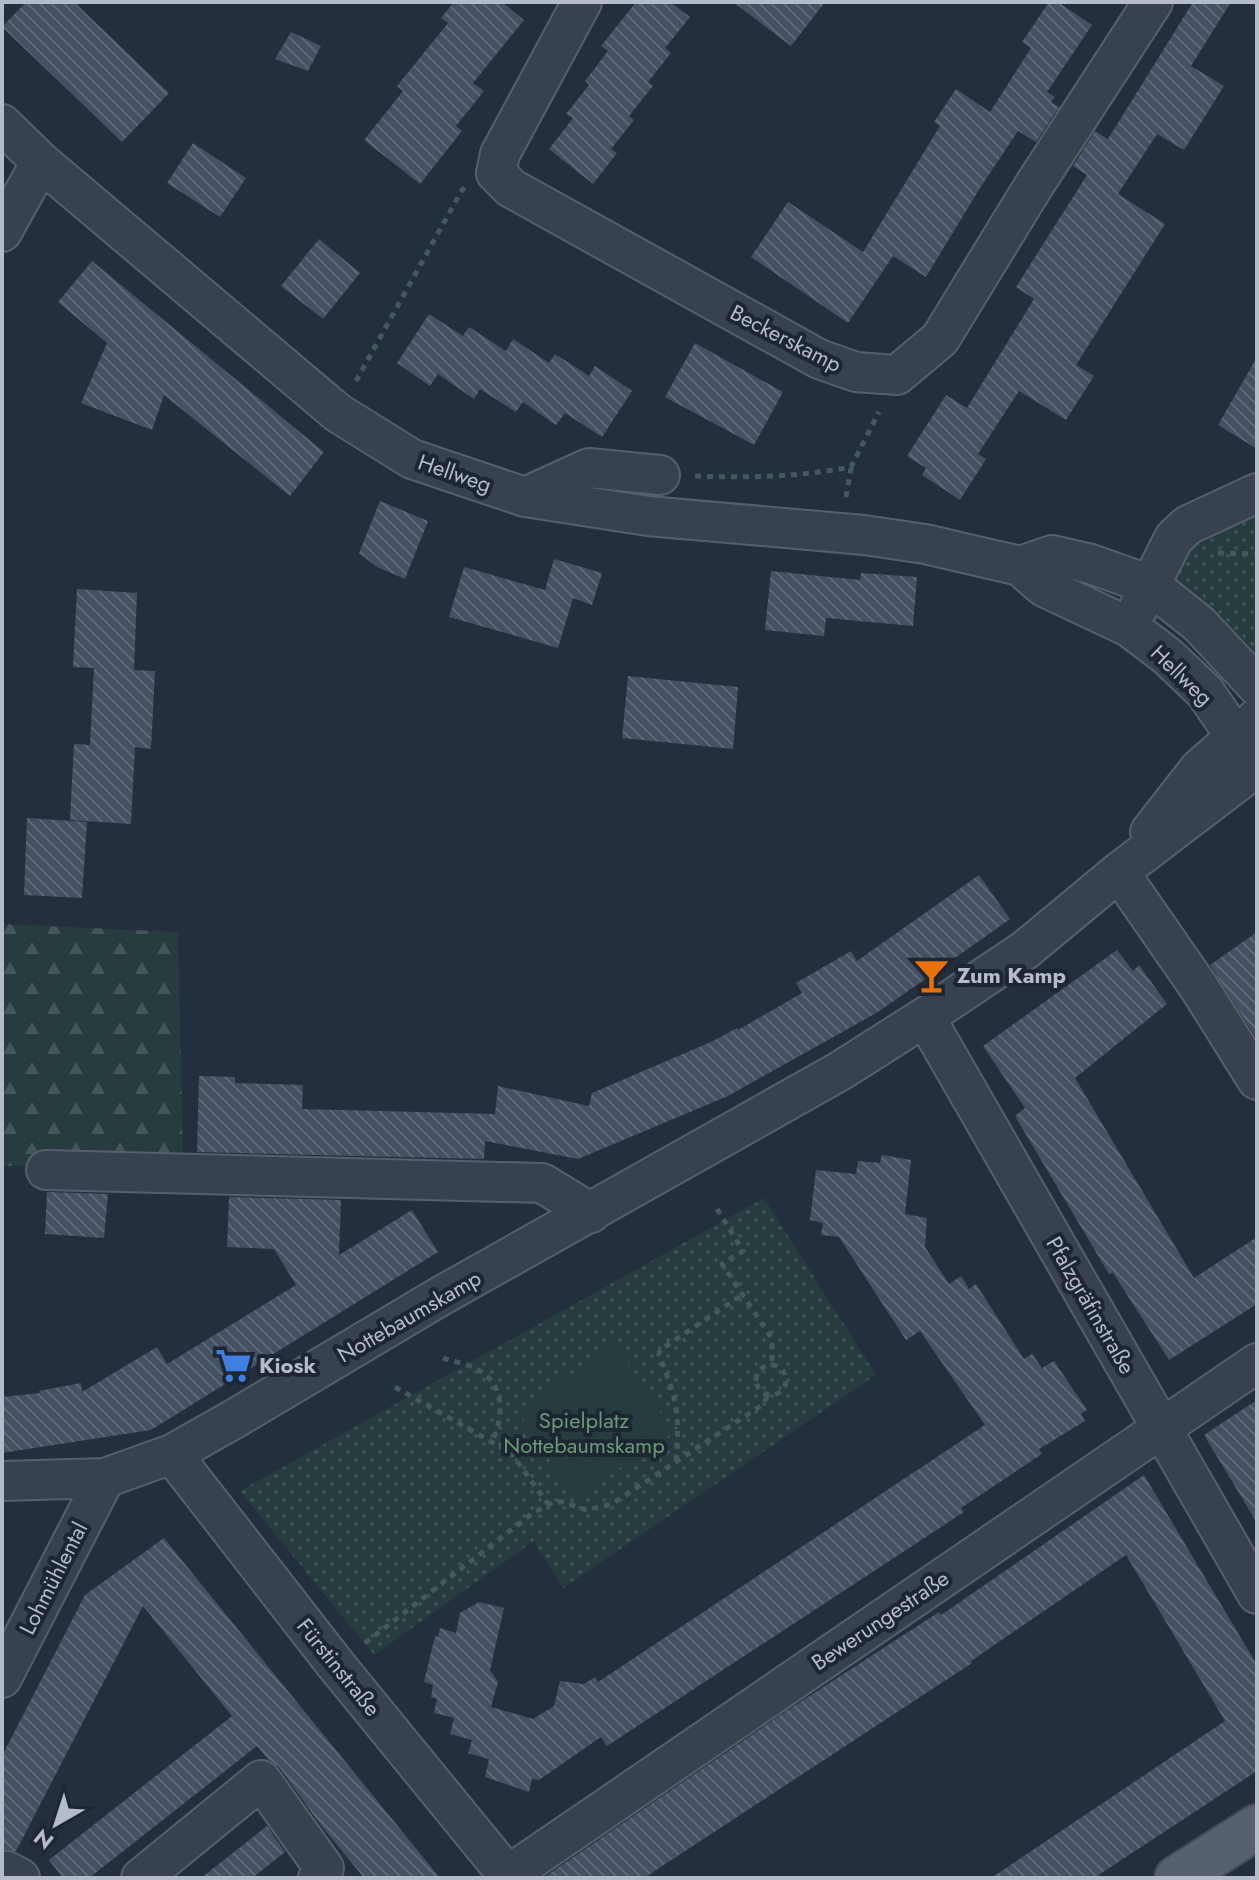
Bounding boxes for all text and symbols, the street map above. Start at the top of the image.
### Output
street label: Beckerskamp [725,296,847,380]
street label: Hellweg [414,446,496,500]
street label: Hellweg [1144,637,1220,713]
bar icon: Zum Kamp [912,956,950,994]
place label: Zum Kamp [957,959,1066,991]
street label: Pfalzgräfinstraße [1039,1230,1143,1380]
street label: Nottebaumskamp [331,1262,487,1370]
supermarket icon: Kiosk [214,1346,252,1384]
place label: Kiosk [259,1349,316,1381]
park label: Spielplatz Nottebaumskamp [503,1404,665,1461]
street label: Lohmühlental [11,1516,95,1640]
street label: Bewerungestraße [805,1562,955,1678]
street label: Fürstinstraße [290,1611,388,1723]
north arrow [16,1784,96,1864]
text: N [27,1822,60,1857]

